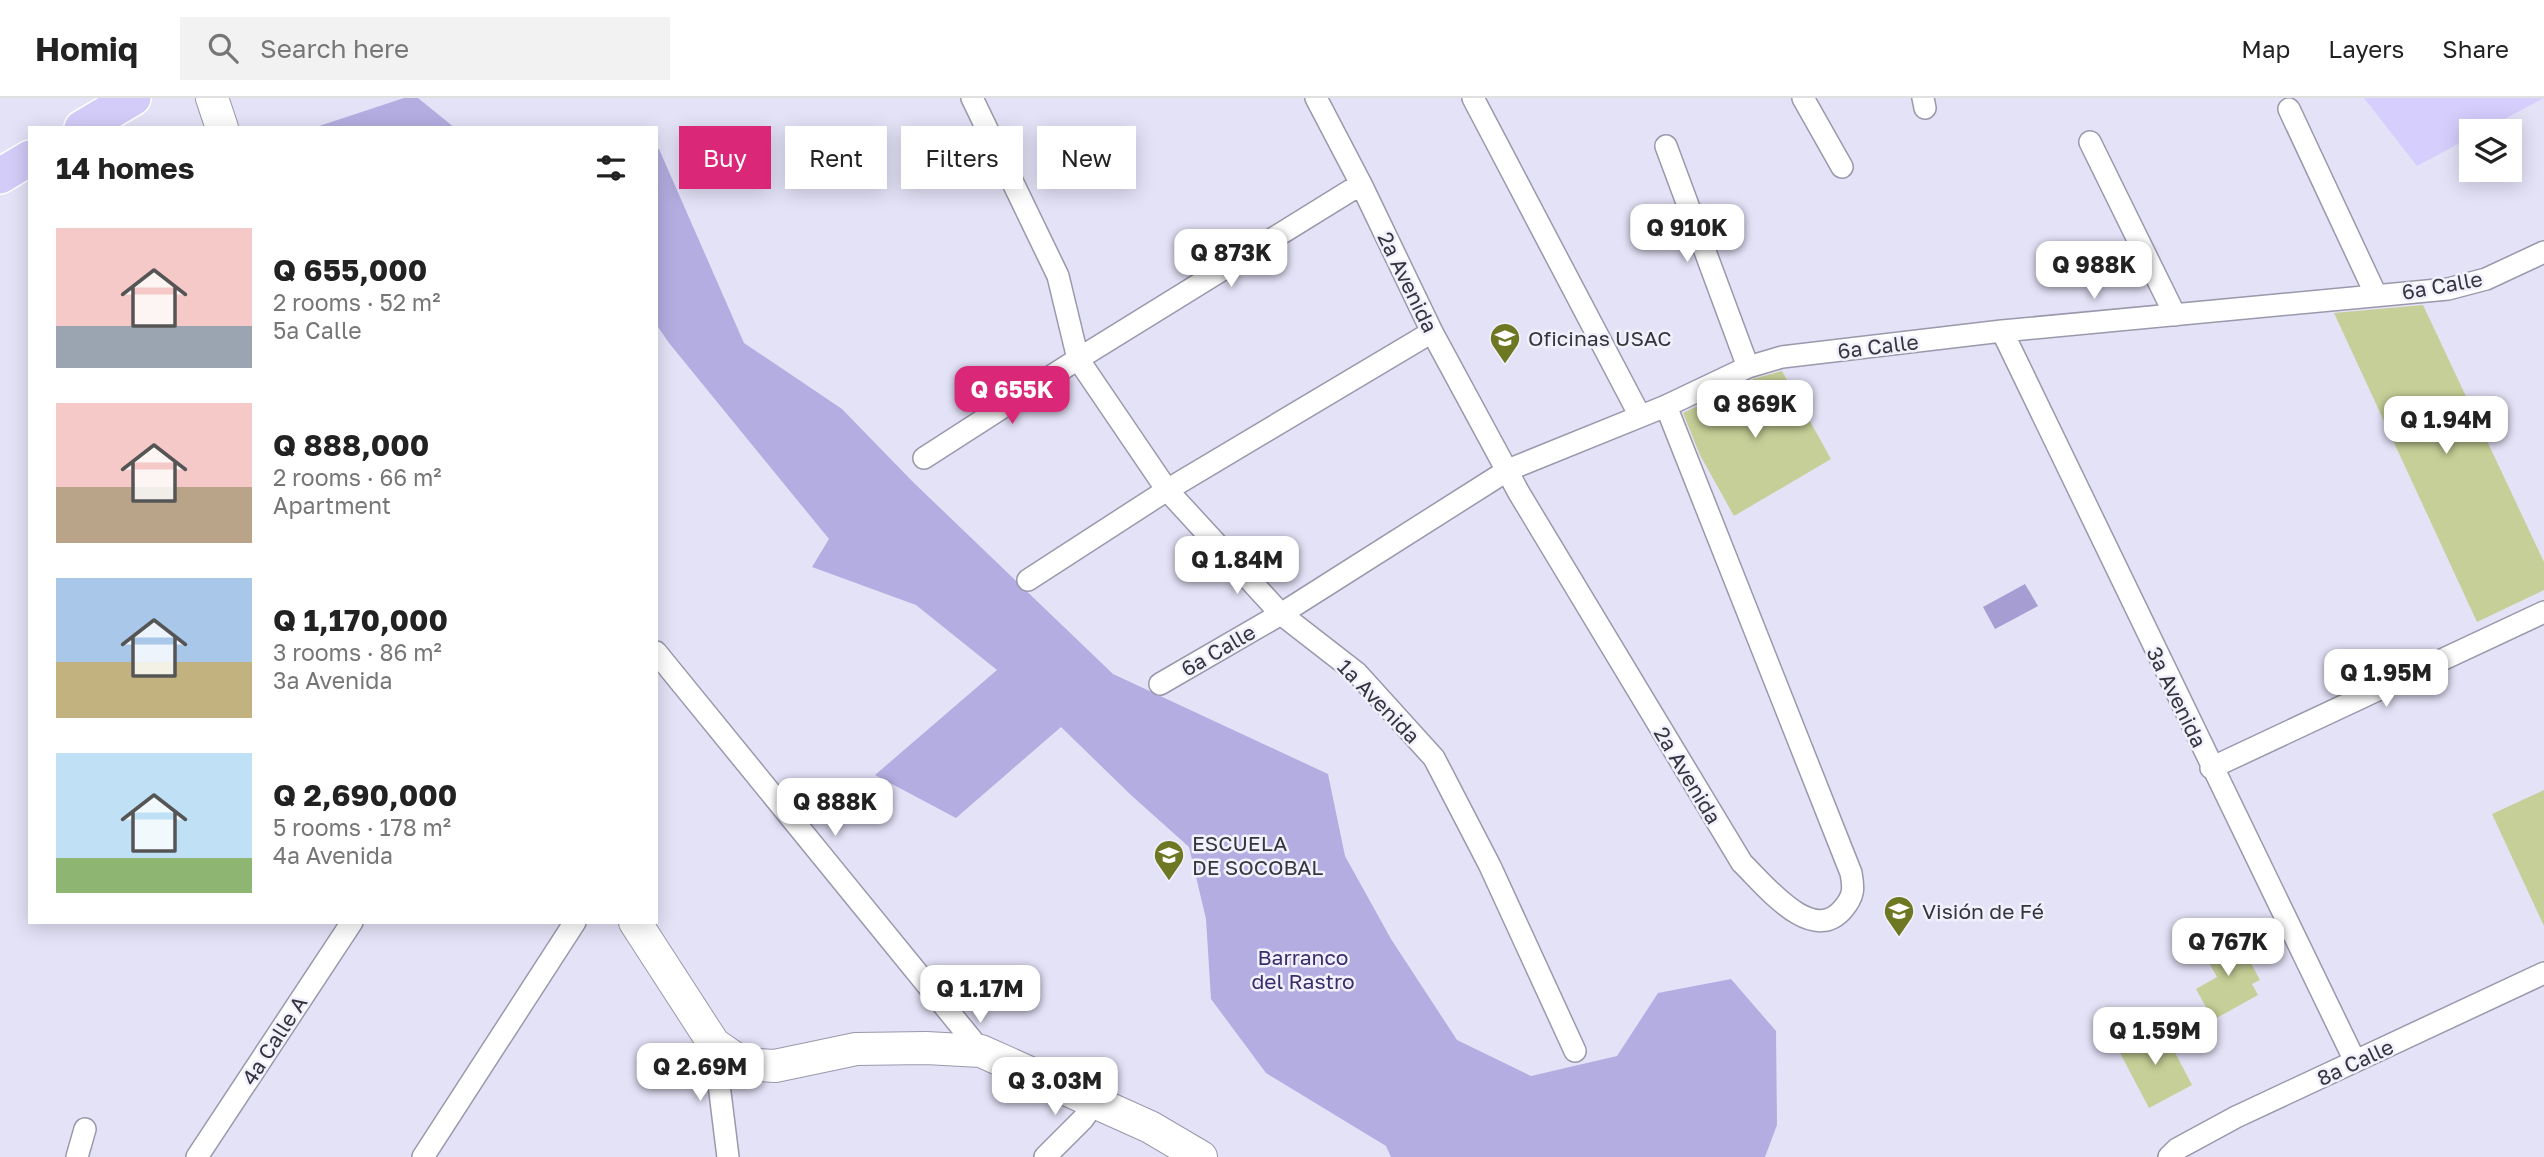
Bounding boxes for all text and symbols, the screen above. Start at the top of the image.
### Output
search box [180,17,670,80]
text: Homiq [35,29,138,68]
icon: search [204,29,242,67]
text: Search here [260,33,409,64]
text: Map [2241,34,2290,63]
text: Layers [2328,34,2404,63]
text: Share [2442,34,2509,63]
map controls [2459,119,2522,182]
button: layers [2459,119,2522,182]
chip: Buy [679,126,771,189]
chip: Rent [785,126,887,189]
chip: Filters [901,126,1023,189]
chip: New [1037,126,1136,189]
icon: filters [592,149,630,187]
text: 14 homes [56,150,195,186]
pin: Q 910K [1630,204,1744,264]
text: Q 910K [1646,213,1728,241]
street label: 2a Avenida [1372,227,1444,337]
pin: Q 873K [1174,230,1288,289]
text: Q 873K [1190,238,1272,266]
pin: Q 988K [2037,242,2151,301]
text: Q 988K [2052,250,2136,278]
text: Q 655,000 [273,252,427,288]
icon: home [112,256,196,340]
street label: 6a Calle [2400,265,2484,305]
text: 2 rooms · 52 m² [273,288,440,316]
text: 5a Calle [273,316,362,344]
school or university icon: Oficinas USAC [1488,321,1522,365]
place label: Oficinas USAC [1528,325,1672,351]
street label: 6a Calle [1836,328,1920,364]
pin: Q 655K [955,366,1069,426]
text: Q 655K [971,375,1053,403]
pin: Q 869K [1698,380,1812,440]
text: Q 869K [1713,389,1797,417]
pin: Q 1.94M [2381,396,2511,456]
text: Q 1.94M [2400,405,2492,433]
text: Q 888,000 [273,427,429,463]
icon: home [112,431,196,515]
text: 2 rooms · 66 m² [273,463,442,491]
text: Apartment [273,491,391,519]
pin: Q 1.84M [1172,536,1302,596]
text: Q 1.84M [1191,545,1283,573]
text: Q 1,170,000 [273,602,448,638]
icon: home [112,606,196,690]
street label: 6a Calle [1176,618,1260,682]
text: 3 rooms · 86 m² [273,638,442,666]
street label: 3a Avenida [2141,642,2213,752]
pin: Q 1.95M [2321,650,2451,709]
street label: 1a Avenida [1333,654,1425,748]
text: Q 1.95M [2340,658,2432,686]
text: 3a Avenida [273,666,392,694]
street label: 2a Avenida [1649,722,1727,828]
text: Q 2,690,000 [273,777,457,813]
pin: Q 888K [778,778,892,838]
icon: home [112,781,196,865]
text: Q 888K [793,787,877,815]
text: 5 rooms · 178 m² [273,813,451,841]
place label: ESCUELA DE SOCOBAL [1192,830,1323,880]
school or university icon: ESCUELA DE SOCOBAL [1152,838,1186,882]
text: 4a Avenida [273,841,393,869]
school or university icon: Visión de Fé [1882,894,1916,938]
place label: Visión de Fé [1922,898,2044,924]
pin: Q 767K [2171,918,2285,978]
text: Q 767K [2188,927,2268,955]
park label: Barranco del Rastro [1251,944,1355,994]
pin: Q 1.17M [915,965,1045,1025]
text: Q 1.17M [936,974,1024,1002]
street label: 4a Calle A [236,991,312,1089]
pin: Q 1.59M [2090,1007,2220,1067]
text: Q 1.59M [2109,1016,2201,1044]
street label: 8a Calle [2313,1033,2397,1091]
pin: Q 2.69M [635,1044,765,1103]
text: Q 2.69M [653,1052,747,1080]
pin: Q 3.03M [990,1058,1120,1117]
text: Q 3.03M [1008,1066,1102,1094]

